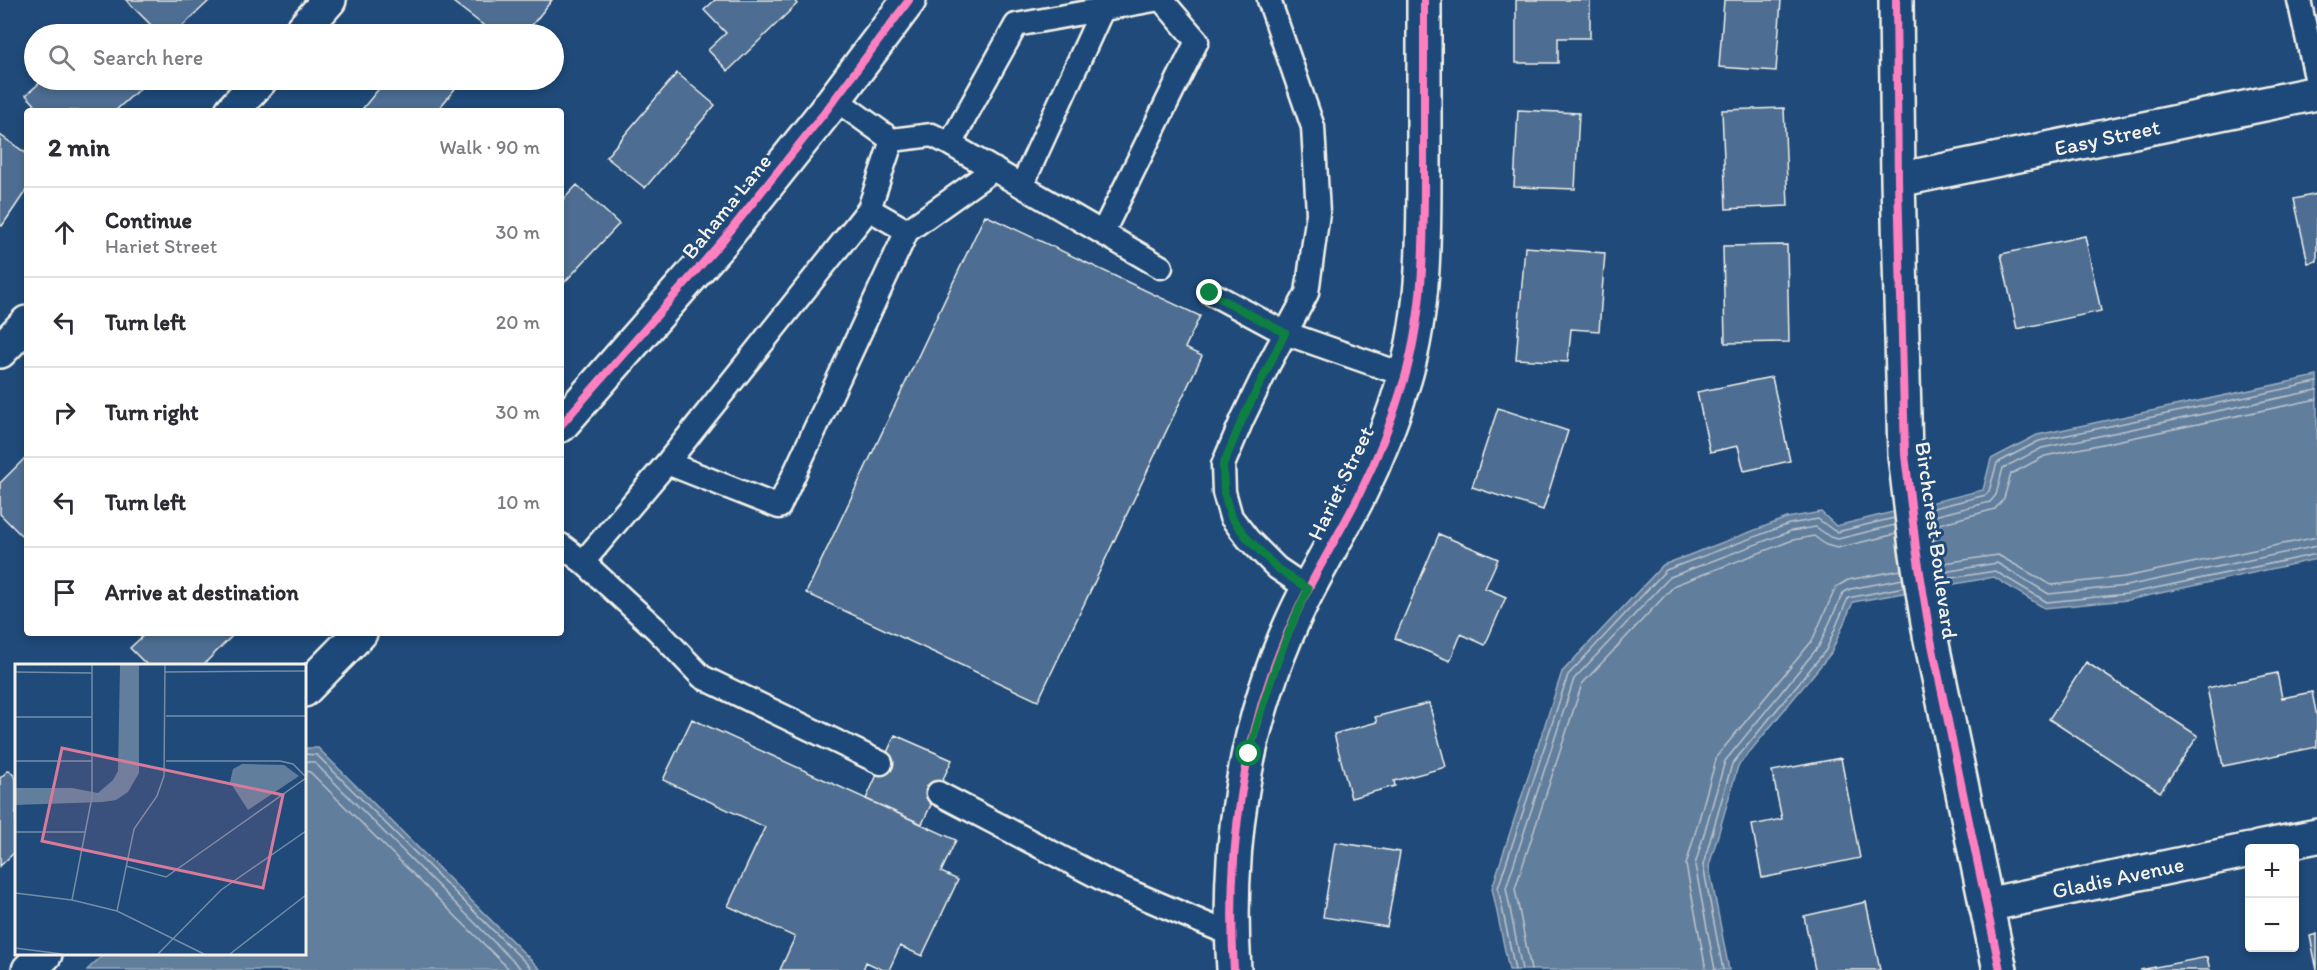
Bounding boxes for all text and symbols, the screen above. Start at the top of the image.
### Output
search box [24,24,564,90]
icon: search [45,41,78,74]
text: Search here [93,44,203,71]
street label: Easy Street [2052,113,2162,162]
text: 2 min [48,131,110,163]
text: Walk · 90 m [439,135,540,159]
street label: Bahama Lane [676,148,777,265]
text: Continue [105,207,192,234]
icon: ahead [48,216,81,249]
text: 30 m [495,220,540,244]
text: Hariet Street [105,234,217,258]
route end [1196,279,1222,305]
icon: left [48,306,81,339]
text: Turn left [105,309,186,336]
text: 20 m [496,310,540,334]
icon: right [48,396,81,429]
text: Turn right [105,399,199,426]
text: 30 m [495,400,540,424]
street label: Hariet Street [1301,422,1380,545]
street label: Birchcrest Boulevard [1909,440,1964,641]
icon: left [48,486,81,519]
text: Turn left [105,489,186,516]
text: 10 m [497,490,540,514]
icon: arrive [48,576,81,609]
text: Arrive at destination [105,579,299,606]
inset map [15,664,306,955]
route start [1235,740,1261,766]
map controls [2245,844,2299,952]
button: + [2245,844,2299,898]
street label: Gladis Avenue [2050,850,2186,905]
button: − [2245,898,2299,952]

